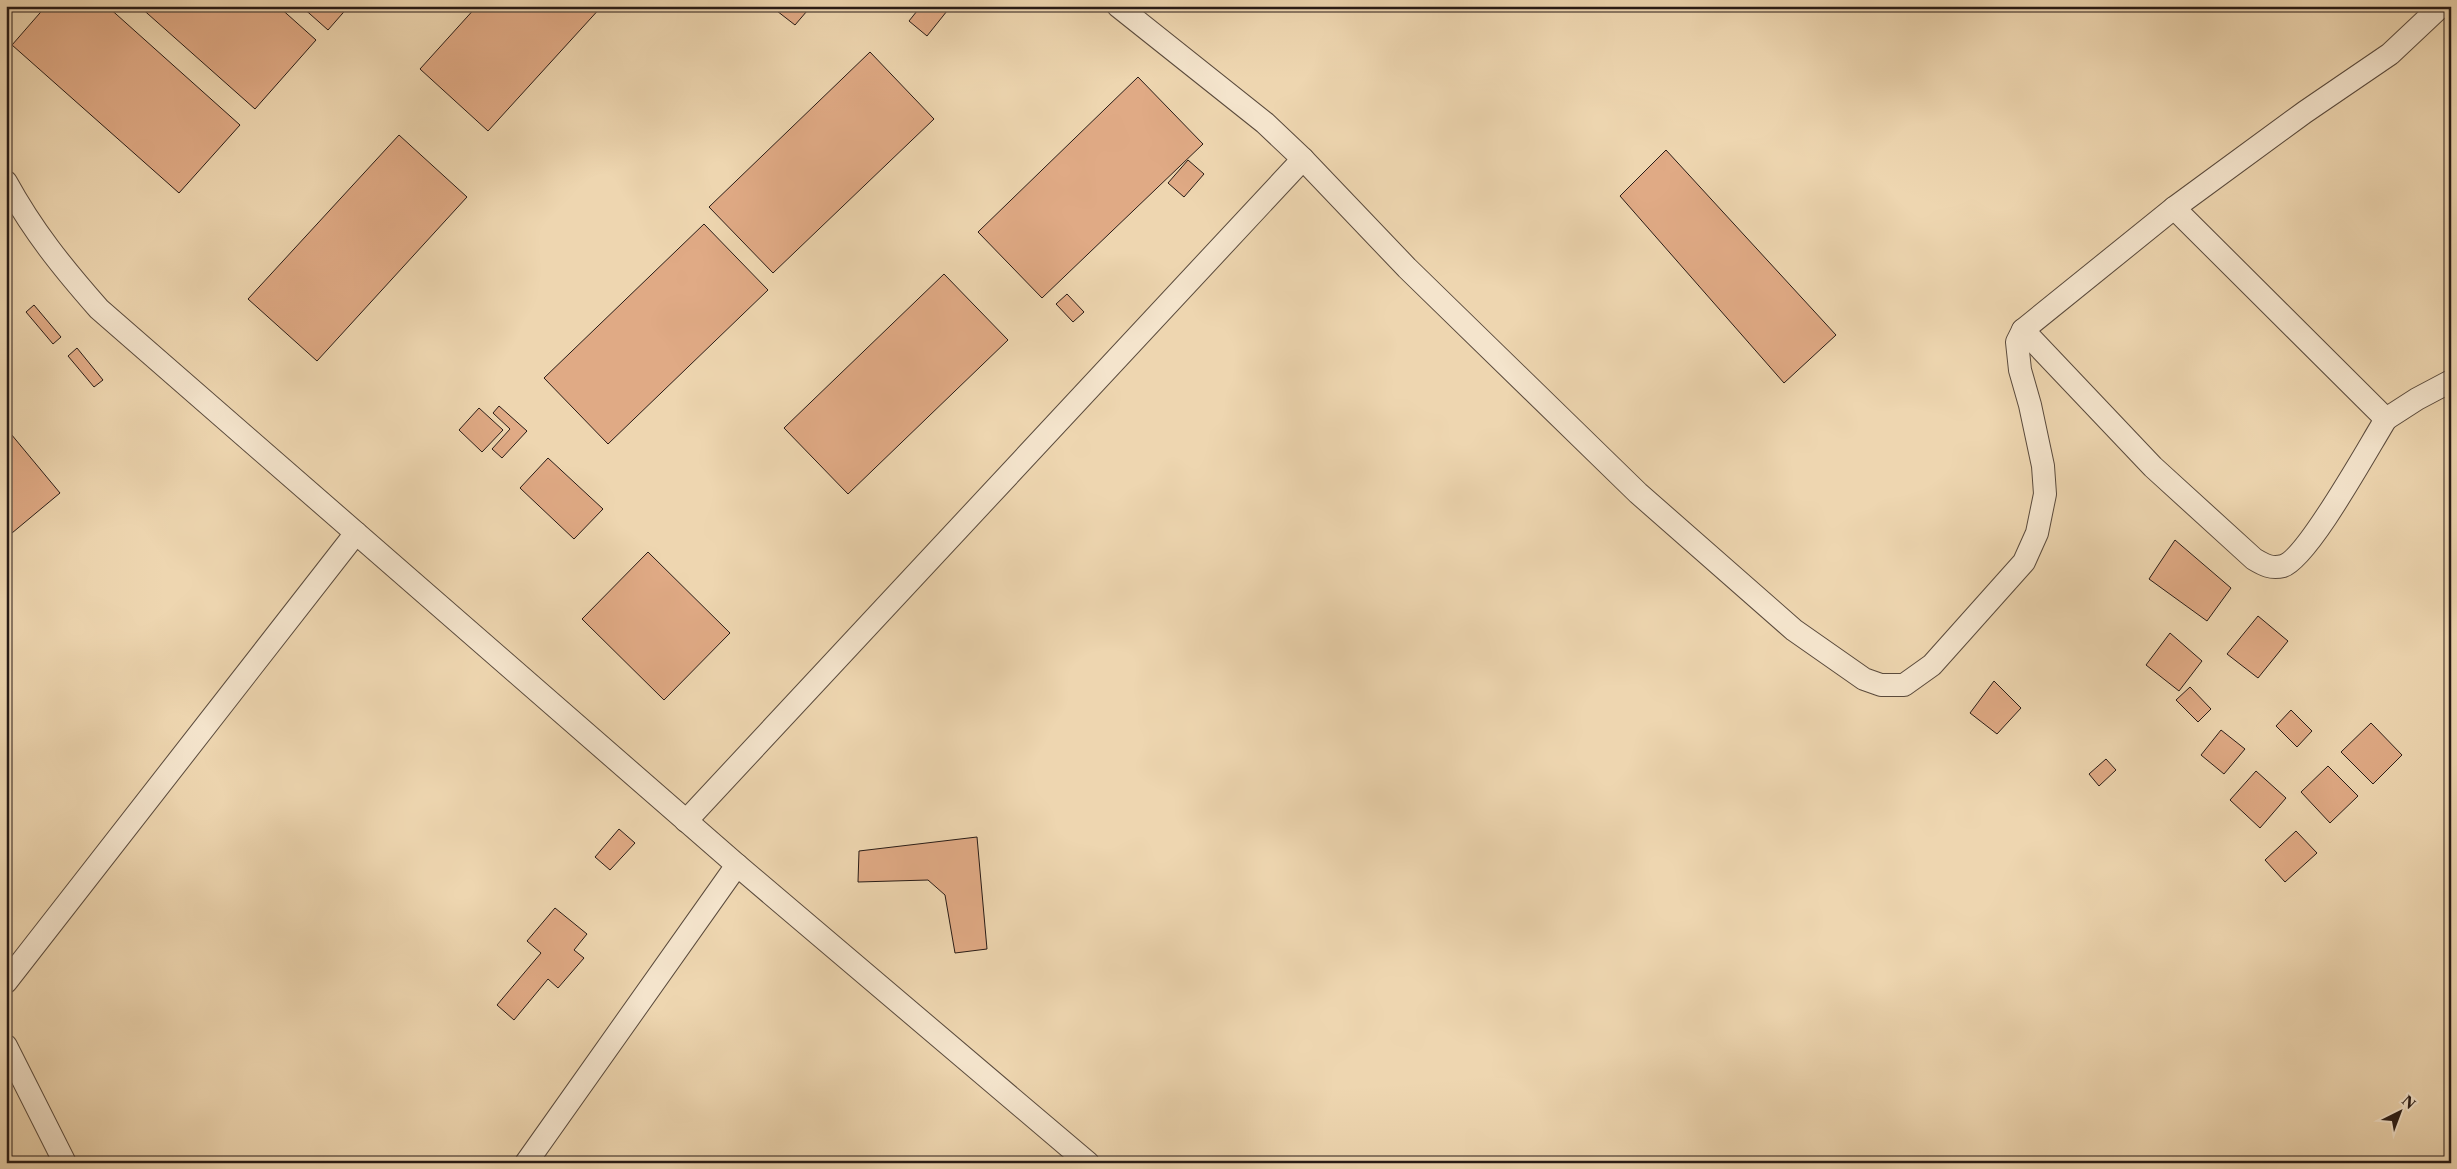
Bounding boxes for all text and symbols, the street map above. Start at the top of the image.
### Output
north arrow [2374,1086,2424,1136]
text: N [2398,1092,2419,1113]

